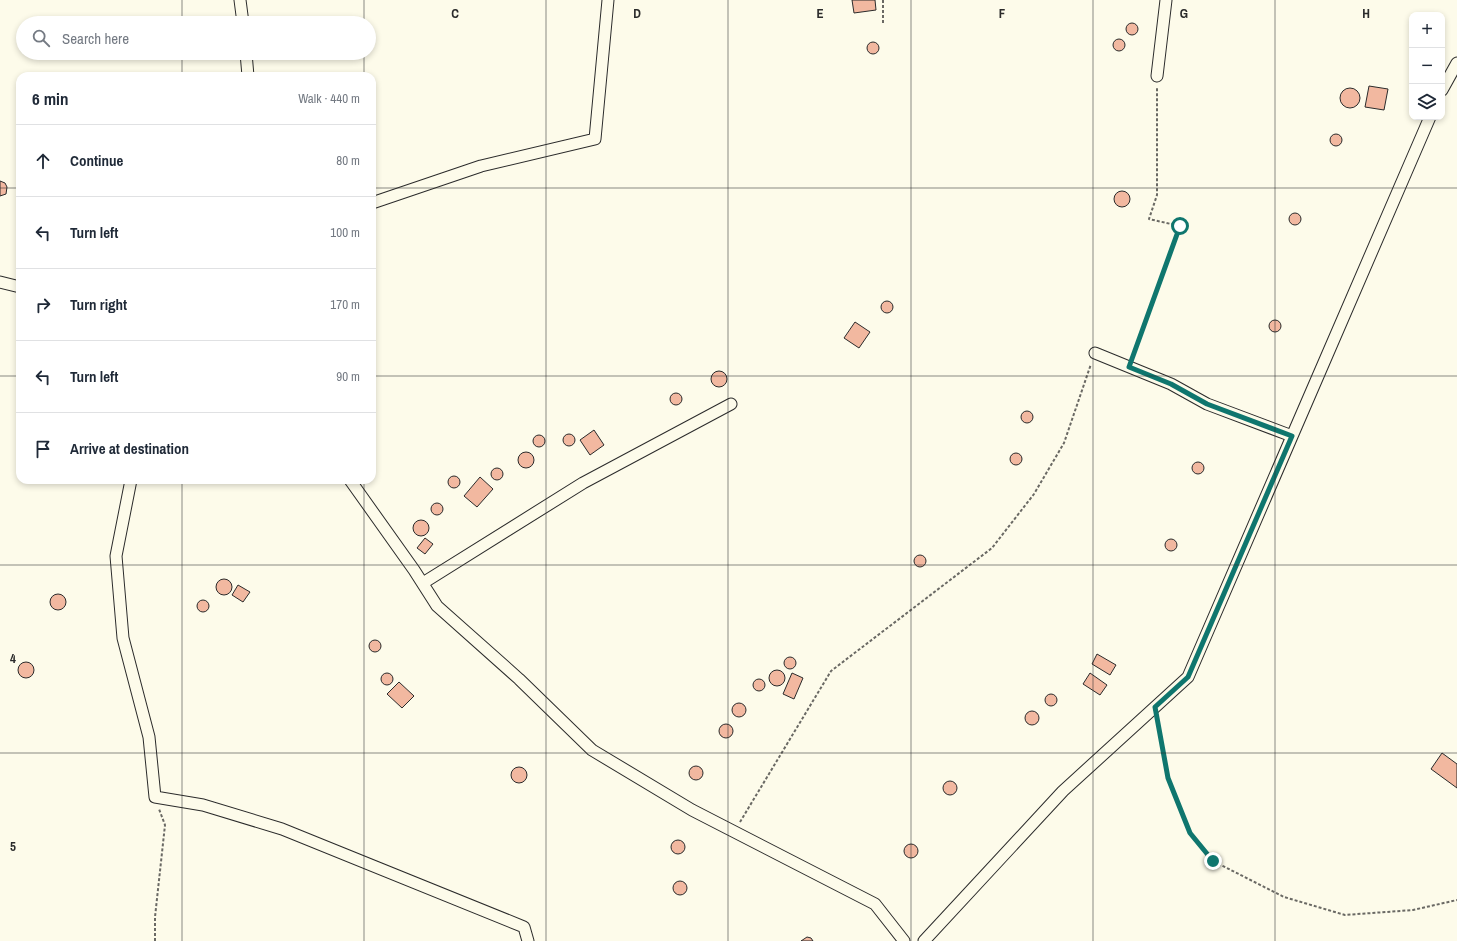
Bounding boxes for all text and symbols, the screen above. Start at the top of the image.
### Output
text: C [451,5,459,22]
text: D [633,5,641,22]
text: E [816,5,824,22]
text: F [999,5,1006,22]
text: G [1180,5,1188,22]
text: H [1362,5,1370,22]
map controls [1409,12,1445,120]
button: + [1409,12,1445,48]
search box [16,16,376,60]
icon: search [30,27,52,49]
text: Search here [62,28,129,49]
button: − [1409,48,1445,84]
button: layers [1409,84,1445,120]
text: 6 min [32,87,68,110]
text: Walk · 440 m [298,90,360,107]
icon: ahead [32,150,54,172]
text: Continue [70,150,123,171]
text: 80 m [336,152,360,169]
route start [1171,217,1189,235]
icon: left [32,222,54,244]
text: Turn left [70,222,118,243]
text: 100 m [330,224,360,241]
icon: right [32,294,54,316]
text: Turn right [70,294,127,315]
text: 170 m [330,296,360,313]
icon: left [32,366,54,388]
text: Turn left [70,366,118,387]
text: 90 m [336,368,360,385]
icon: arrive [32,438,54,460]
text: Arrive at destination [70,438,189,459]
text: 4 [10,650,16,667]
text: 5 [10,838,16,855]
route end [1204,852,1222,870]

